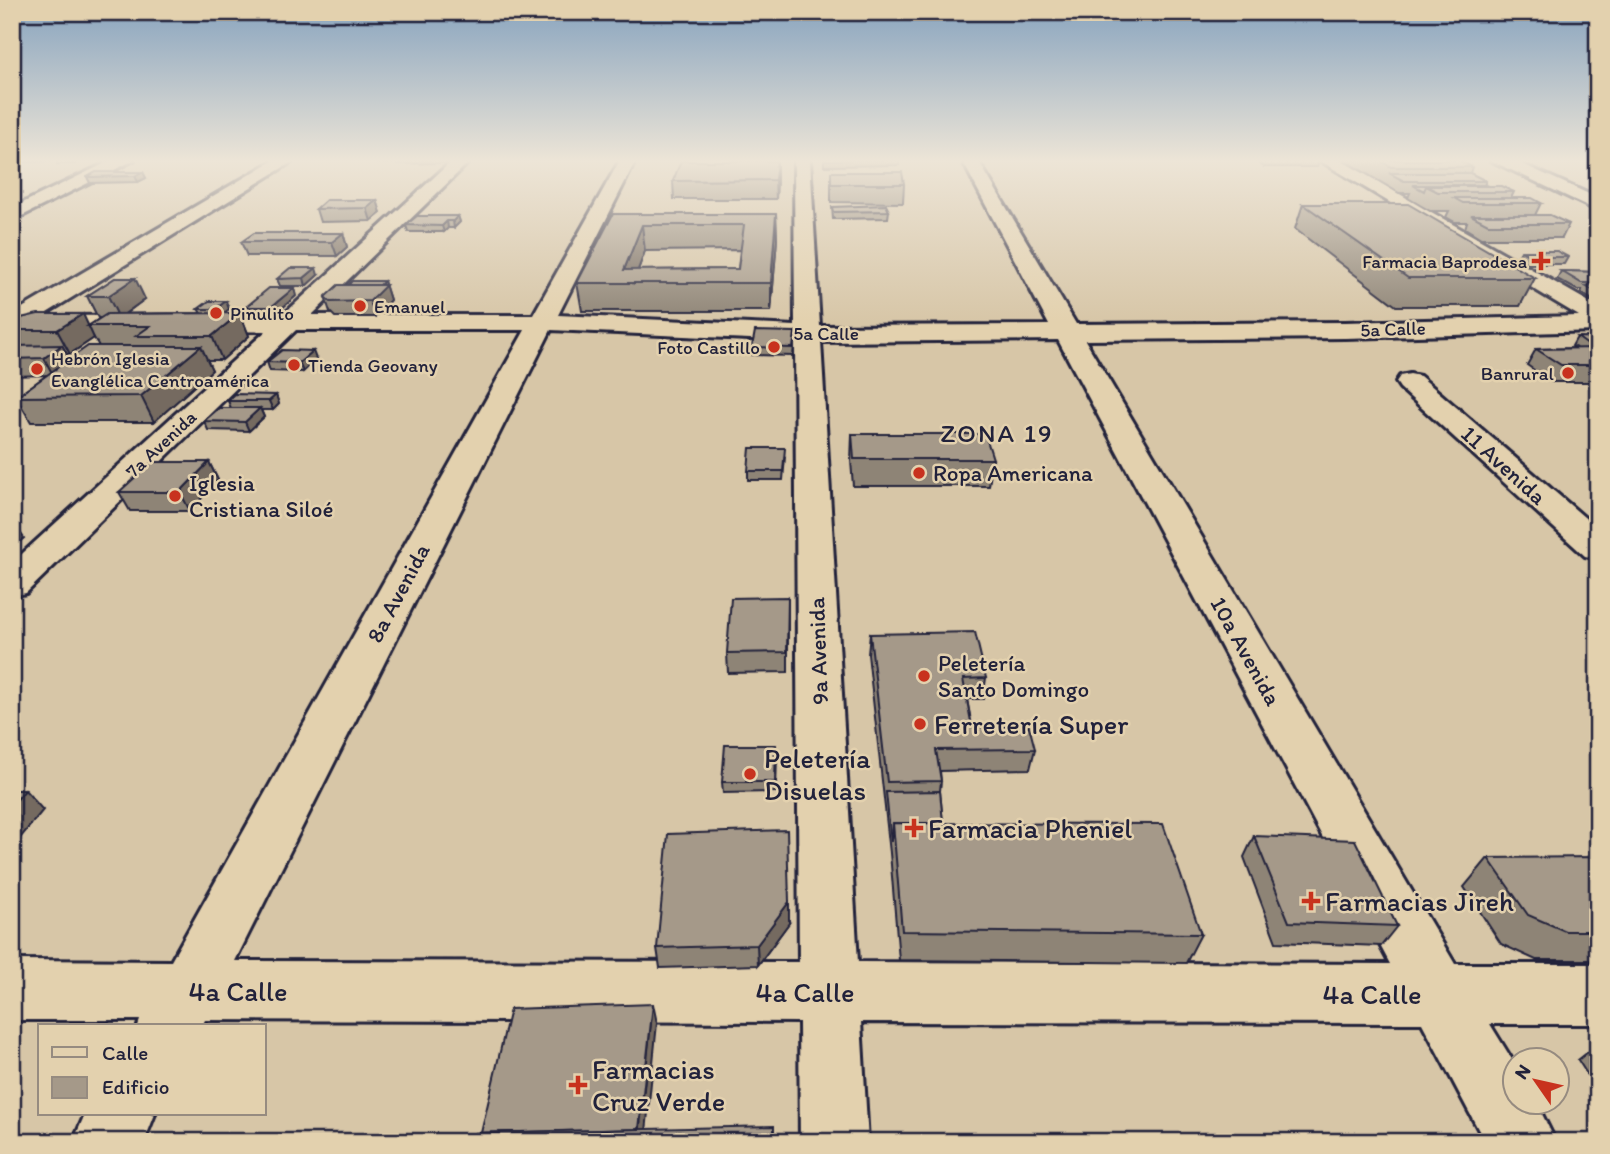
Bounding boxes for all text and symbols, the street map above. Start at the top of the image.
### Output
place label: Farmacia Baprodesa [1362,250,1527,273]
marker: Farmacia Baprodesa [1533,253,1549,269]
place label: Emanuel [374,295,446,318]
marker: Emanuel [352,298,368,314]
place label: Pinulito [230,302,294,325]
marker: Pinulito [208,305,224,321]
street label: 5a Calle [1360,316,1426,342]
street label: 5a Calle [793,322,859,345]
place label: Foto Castillo [657,336,760,359]
marker: Foto Castillo [766,339,782,355]
place label: Hebrón Iglesia Evanglélica Centroamérica [51,347,269,392]
place label: Tienda Geovany [308,354,438,377]
marker: Tienda Geovany [286,357,302,373]
marker: Hebrón Iglesia Evanglélica Centroamérica [29,361,45,377]
place label: Banrural [1481,362,1555,385]
marker: Banrural [1560,365,1576,381]
street label: 7a Avenida [121,405,201,483]
district label: ZONA 19 [940,417,1054,449]
street label: 11 Avenida [1456,419,1552,511]
place label: Ropa Americana [933,459,1093,487]
marker: Ropa Americana [911,465,927,481]
place label: Iglesia Cristiana Siloé [189,469,333,523]
marker: Iglesia Cristiana Siloé [167,488,183,504]
street label: 8a Avenida [360,539,436,647]
street label: 10a Avenida [1205,591,1287,711]
street label: 9a Avenida [802,597,834,705]
place label: Peletería Santo Domingo [938,649,1089,703]
marker: Peletería Santo Domingo [916,668,932,684]
place label: Ferretería Super [934,707,1128,741]
marker: Ferretería Super [912,716,928,732]
place label: Peletería Disuelas [764,741,871,807]
marker: Peletería Disuelas [742,766,758,782]
place label: Farmacia Pheniel [928,811,1132,845]
marker: Farmacia Pheniel [906,820,922,836]
place label: Farmacias Jireh [1325,884,1514,918]
marker: Farmacias Jireh [1303,893,1319,909]
street label: 4a Calle [189,974,287,1008]
street label: 4a Calle [756,975,854,1009]
street label: 4a Calle [1323,977,1421,1011]
legend [38,1024,266,1116]
text: Calle [102,1040,148,1065]
north arrow [1502,1046,1572,1116]
place label: Farmacias Cruz Verde [592,1052,725,1118]
text: N [1509,1060,1535,1084]
text: Edificio [102,1074,170,1099]
marker: Farmacias Cruz Verde [570,1077,586,1093]

